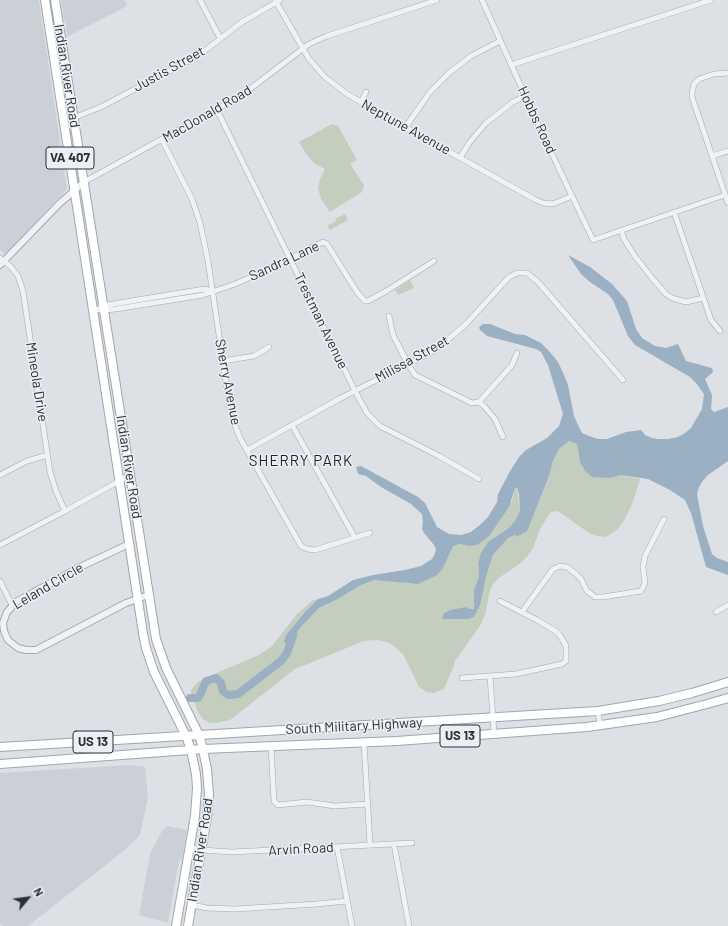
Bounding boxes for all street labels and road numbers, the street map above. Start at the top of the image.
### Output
street label: Indian River Road [51,23,83,129]
street label: Justis Street [131,43,207,95]
street label: MacDonald Road [159,82,255,146]
street label: Hobbs Road [514,84,560,156]
street label: Neptune Avenue [358,96,454,158]
road number: VA 407 [46,147,94,169]
street label: Sandra Lane [246,237,322,285]
street label: Trestman Avenue [290,270,352,372]
street label: Milissa Street [372,332,452,386]
street label: Sherry Avenue [211,337,245,427]
street label: Mineola Drive [22,341,52,423]
street label: Indian River Road [113,414,145,520]
street label: Leland Circle [10,559,86,613]
street label: South Military Highway [285,714,423,738]
road number: US 13 [440,725,480,747]
road number: US 13 [73,731,113,753]
street label: Indian River Road [184,797,216,903]
street label: Arvin Road [268,839,334,859]

